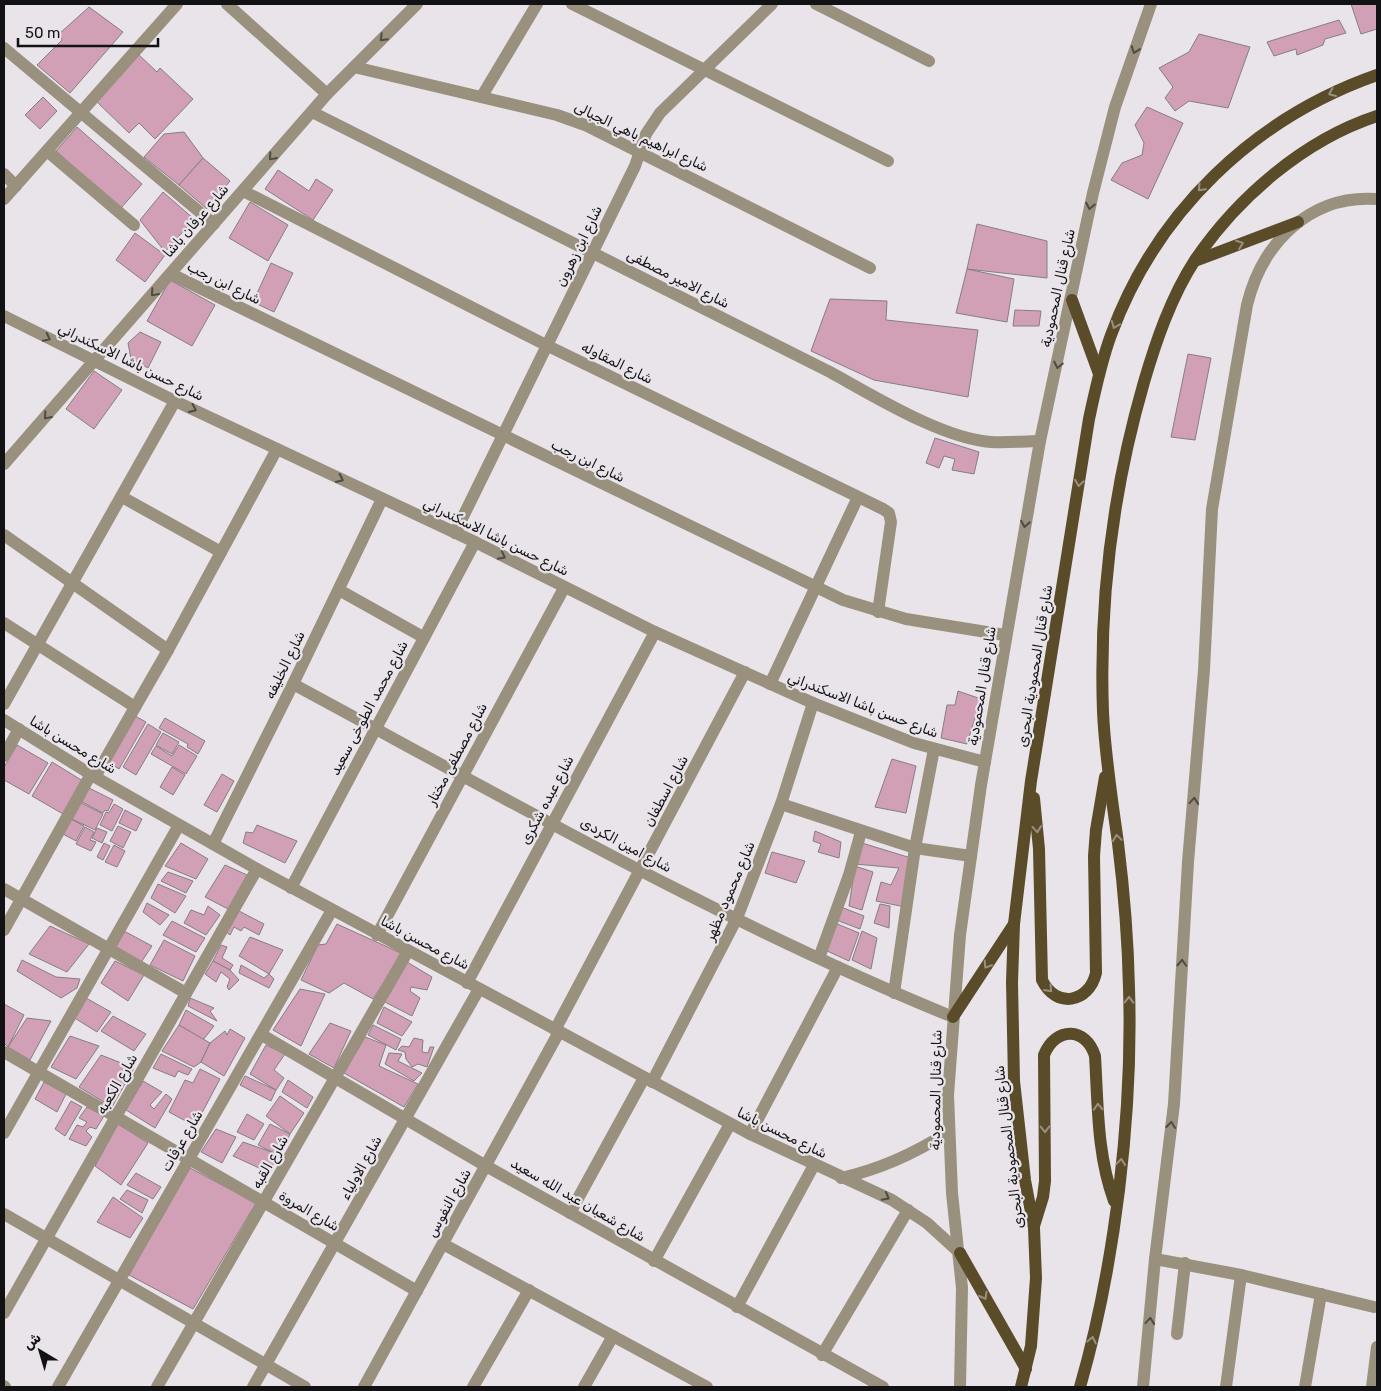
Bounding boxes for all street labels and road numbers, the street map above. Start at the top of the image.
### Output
street label: شارع ابراهيم باهي الجبالى [570,98,711,177]
street label: شارع عرفان باشا [159,181,234,262]
street label: شارع ابن زهرون [552,203,608,290]
street label: شارع قنال المحمودية [1037,227,1081,349]
street label: شارع الامير مصطفى [623,246,732,314]
street label: شارع ابن رجب [183,258,264,310]
street label: شارع حسن باشا الاسكندراني [55,319,207,406]
street label: شارع المقاوله [578,338,656,389]
street label: شارع ابن رجب [547,436,628,488]
street label: شارع حسن باشا الاسكندراني [420,494,572,581]
street label: شارع قنال المحمودية البحرى [1014,584,1058,749]
street label: شارع قنال المحمودية [964,625,1002,747]
street label: شارع الخليفه [261,628,311,703]
street label: شارع محمد الطوخى سعيد [326,638,414,779]
street label: شارع حسن باشا الاسكندراني [785,668,941,743]
street label: شارع مصطفى مختار [422,700,493,810]
street label: شارع محسن باشا [26,712,119,779]
street label: شارع اسطفان [640,752,694,831]
street label: شارع عبده شكرى [516,753,579,848]
street label: شارع امين الكردى [576,814,675,878]
street label: شارع محمود مظهر [701,839,760,945]
street label: شارع محسن باشا [377,912,472,975]
street label: شارع قنال المحمودية [926,1029,948,1151]
street label: شارع الكعبه [93,1051,143,1118]
street label: شارع قنال المحمودية البحرى [991,1064,1029,1229]
street label: شارع محسن باشا [733,1104,830,1164]
street label: شارع عرفات [158,1107,208,1176]
street label: شارع القبه [248,1132,294,1193]
street label: شارع الاولياء [336,1133,387,1204]
street label: شارع شعبان عبد الله سعيد [507,1154,648,1247]
street label: شارع النفوس [423,1166,477,1241]
street label: شارع المروة [275,1187,342,1237]

